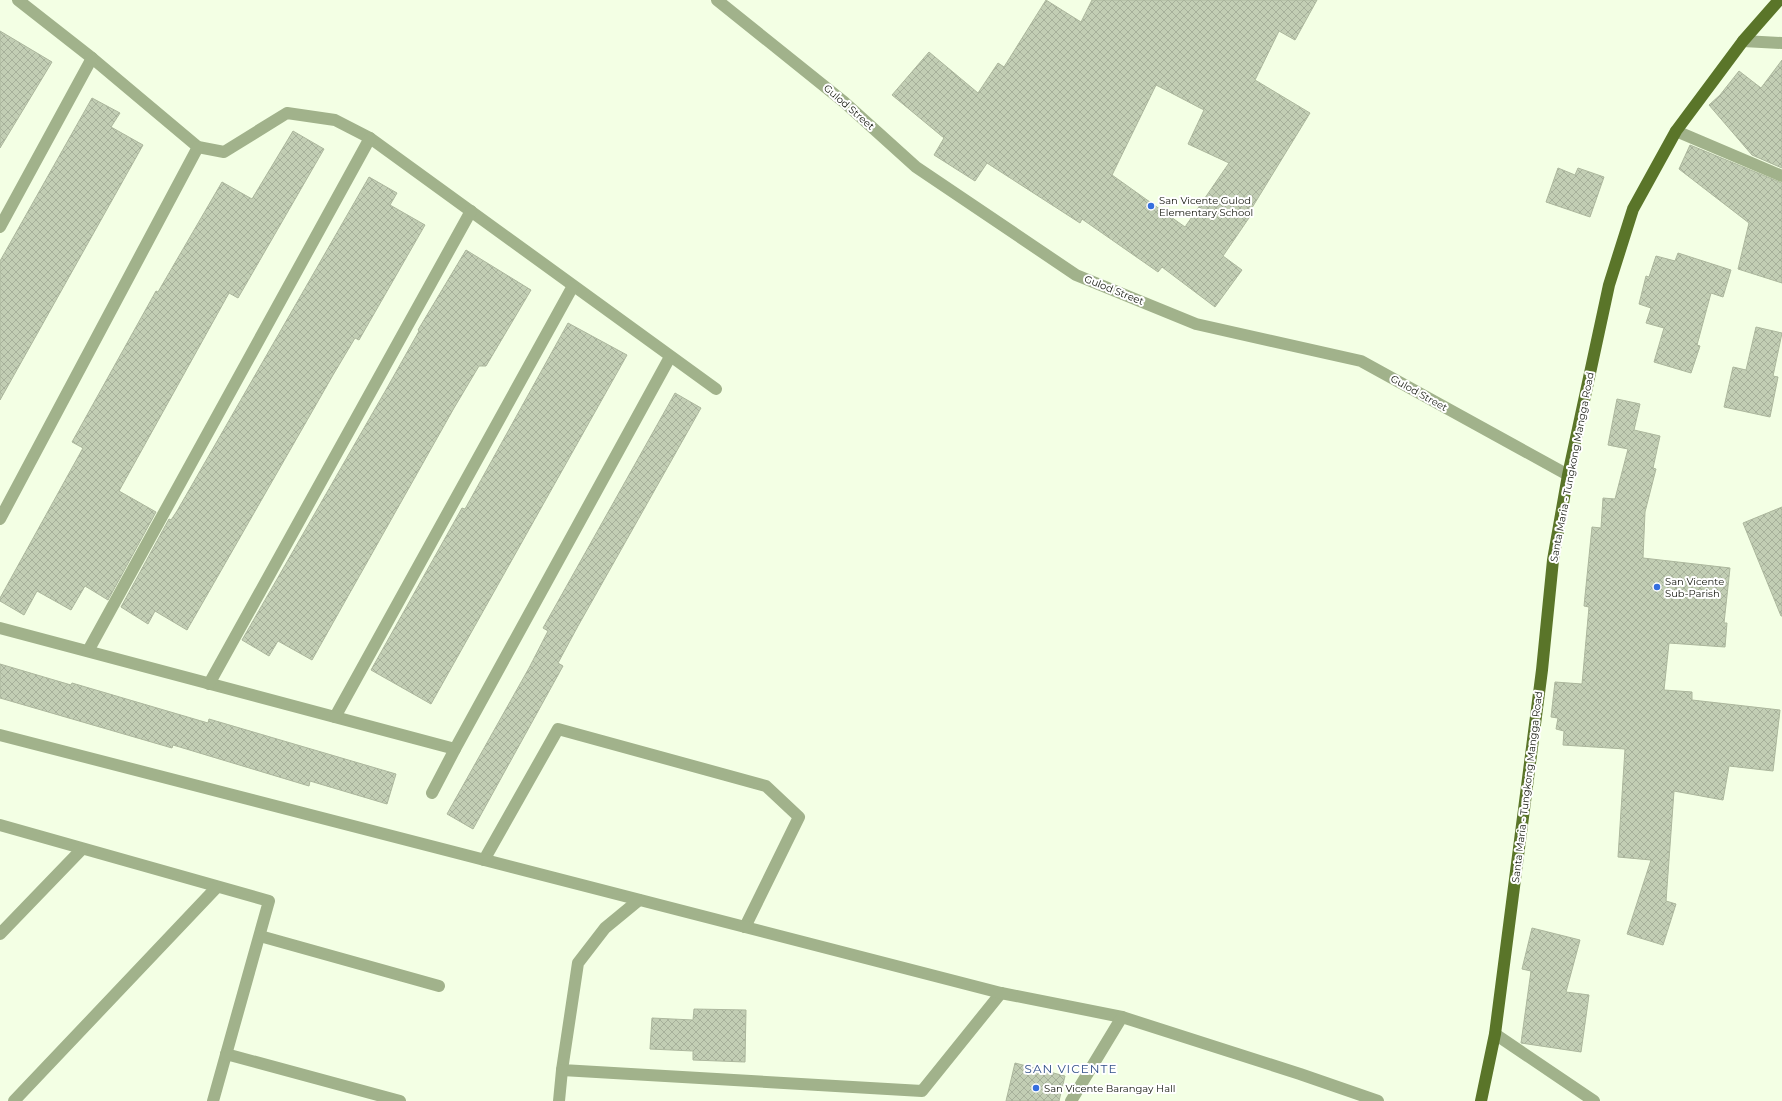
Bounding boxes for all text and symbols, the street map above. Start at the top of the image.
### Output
street label: Gulod Street [821,81,877,133]
place label: San Vicente Gulod Elementary School [1159,194,1253,219]
marker: San Vicente Gulod Elementary School [1146,201,1156,211]
street label: Gulod Street [1082,272,1146,308]
street label: Santa Maria - Tungkong Mangga Road [1547,371,1597,563]
street label: Gulod Street [1388,372,1450,414]
place label: San Vicente Sub-Parish [1665,575,1724,600]
marker: San Vicente Sub-Parish [1652,582,1662,592]
street label: Santa Maria - Tungkong Mangga Road [1509,690,1545,884]
district label: SAN VICENTE [1025,1061,1117,1076]
place label: San Vicente Barangay Hall [1044,1082,1176,1095]
marker: San Vicente Barangay Hall [1031,1083,1041,1093]

